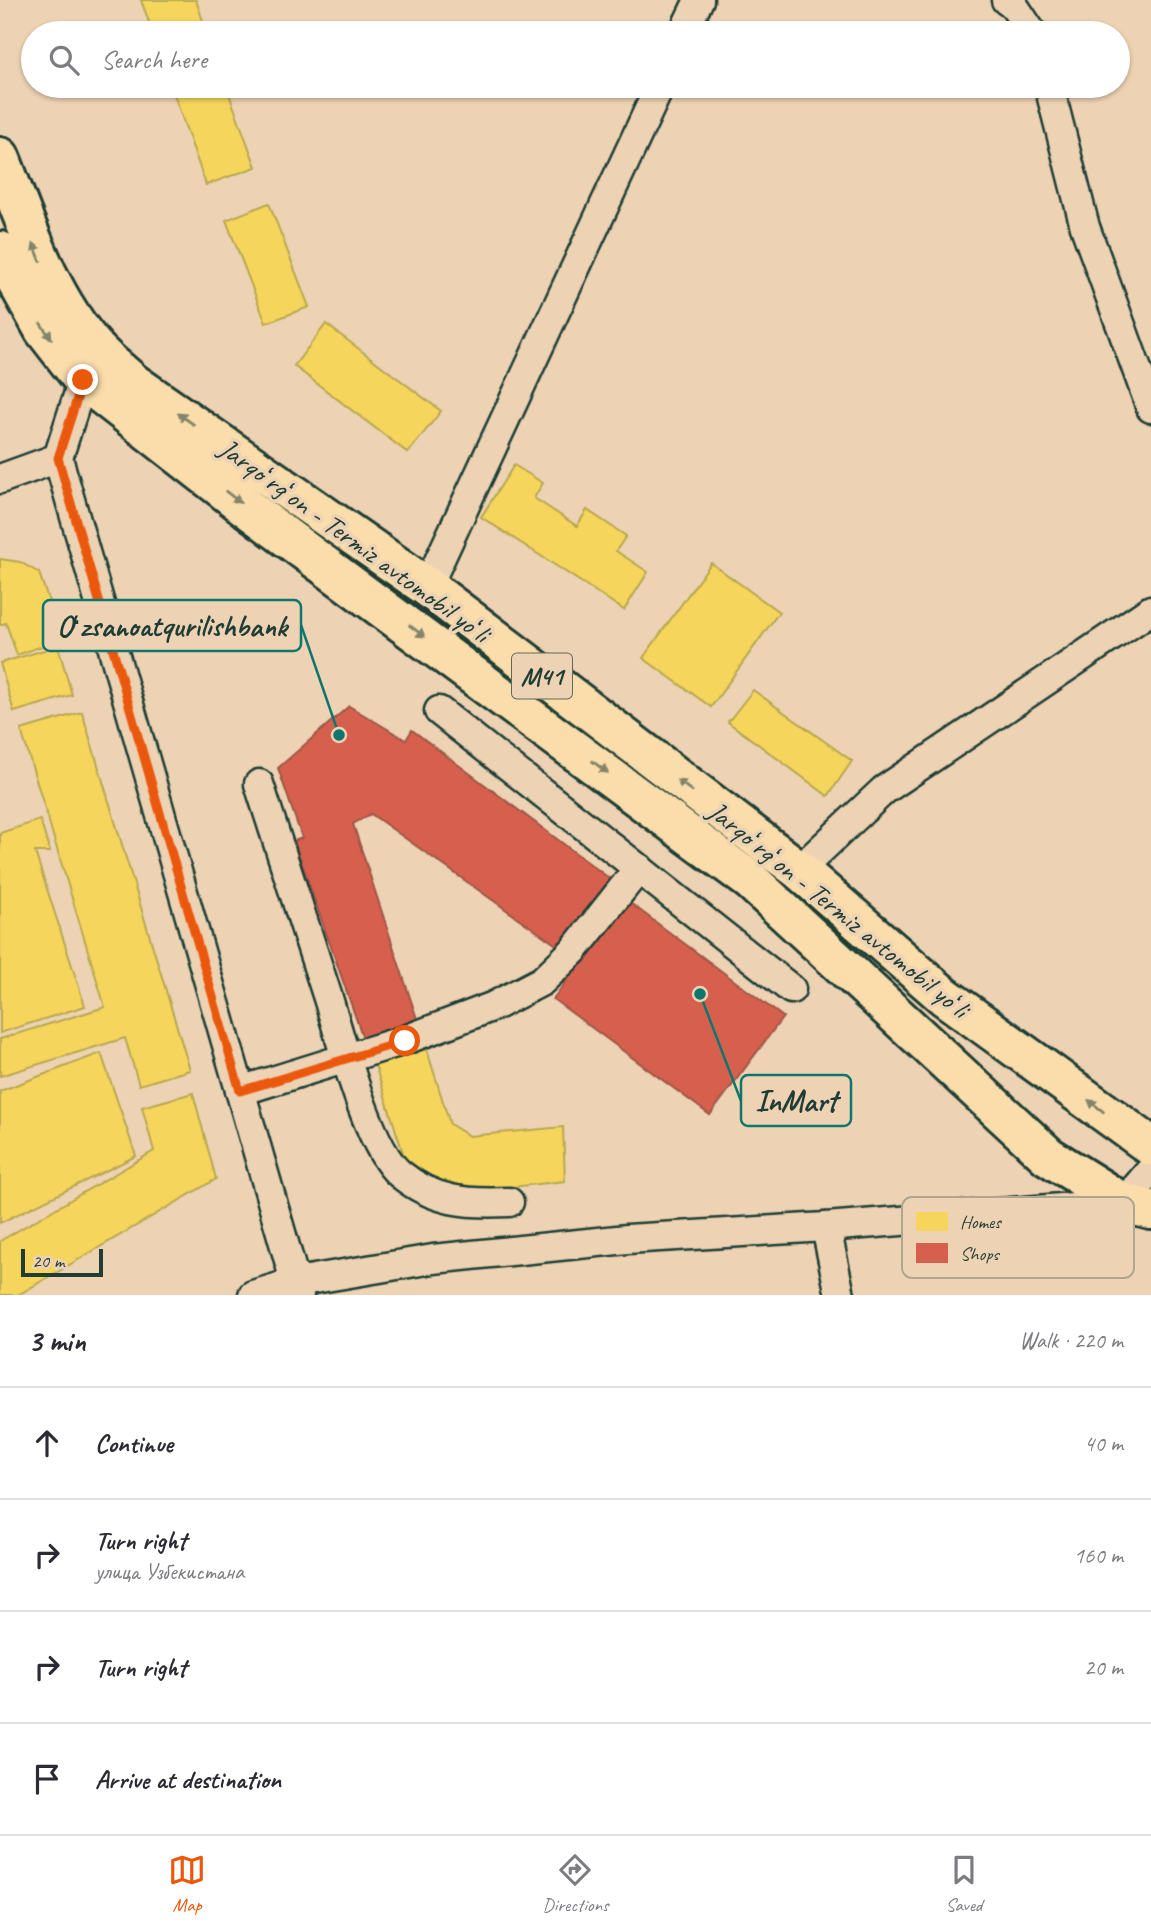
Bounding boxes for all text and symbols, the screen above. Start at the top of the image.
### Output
search box [21,21,1130,98]
icon: search [45,41,83,79]
text: Search here [101,43,207,76]
one-way arrow [32,242,43,263]
one-way arrow [39,322,53,340]
route end [67,364,98,395]
one-way arrow [176,413,195,426]
street label: Jarqoʻrgʻon - Termiz avtomobil yoʻli [211,429,500,653]
one-way arrow [224,490,242,504]
callout: Oʻzsanoatqurilishbank [43,600,301,651]
text: Oʻzsanoatqurilishbank [57,607,290,645]
one-way arrow [408,624,426,638]
road number: M41 [512,654,572,698]
one-way arrow [590,759,608,774]
one-way arrow [676,779,694,793]
street label: Jarqoʻrgʻon - Termiz avtomobil yoʻli [699,792,979,1028]
route start [389,1025,420,1056]
callout: InMart [741,1075,851,1126]
text: InMart [755,1082,842,1120]
one-way arrow [1087,1099,1105,1113]
legend [902,1197,1134,1278]
text: Homes [960,1210,1002,1234]
text: Shops [960,1242,1000,1266]
scale bar [21,1246,103,1278]
text: 20 m [32,1249,64,1273]
text: 3 min [28,1322,85,1360]
text: Walk · 220 m [1019,1326,1123,1355]
icon: ahead [28,1424,66,1462]
text: Continue [95,1427,173,1460]
text: 40 m [1084,1429,1123,1458]
text: Turn right [95,1524,186,1557]
icon: right [28,1536,66,1574]
text: 160 m [1074,1541,1123,1570]
text: улица Узбекистана [95,1557,244,1586]
icon: right [28,1648,66,1686]
text: Turn right [95,1651,186,1684]
text: 20 m [1084,1653,1123,1682]
icon: arrive [28,1760,66,1798]
text: Arrive at destination [95,1763,281,1796]
tab: Map [168,1851,206,1917]
tab: Directions [542,1851,609,1917]
tab: Saved [945,1851,983,1917]

